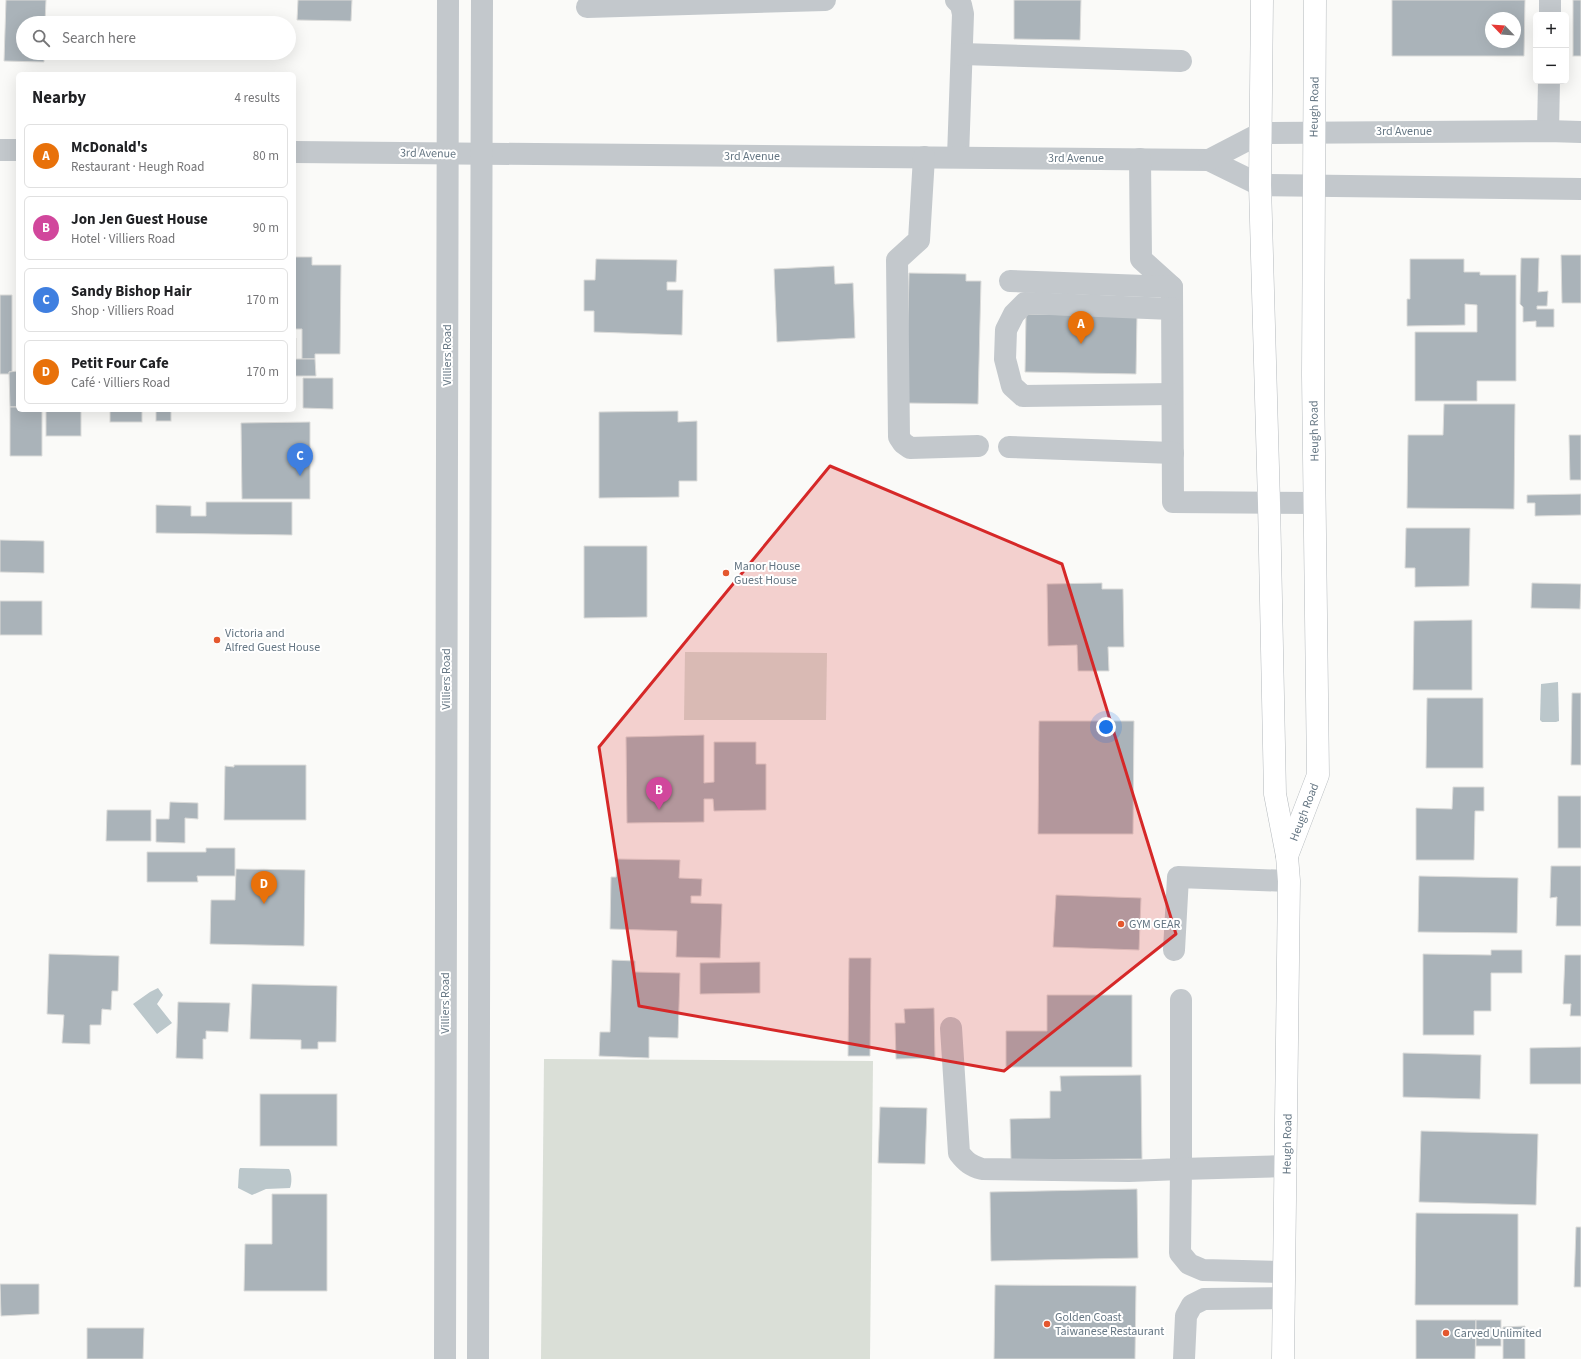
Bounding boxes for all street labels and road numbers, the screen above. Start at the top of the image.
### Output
street label: Heugh Road [1305,76,1324,138]
street label: 3rd Avenue [1376,123,1432,140]
street label: 3rd Avenue [400,145,456,162]
street label: 3rd Avenue [724,148,780,165]
street label: 3rd Avenue [1048,150,1104,167]
street label: Villiers Road [439,324,456,386]
street label: Heugh Road [1305,400,1324,462]
street label: Villiers Road [438,648,455,710]
street label: Heugh Road [1286,781,1323,844]
street label: Villiers Road [437,972,454,1034]
street label: Heugh Road [1278,1113,1297,1175]

